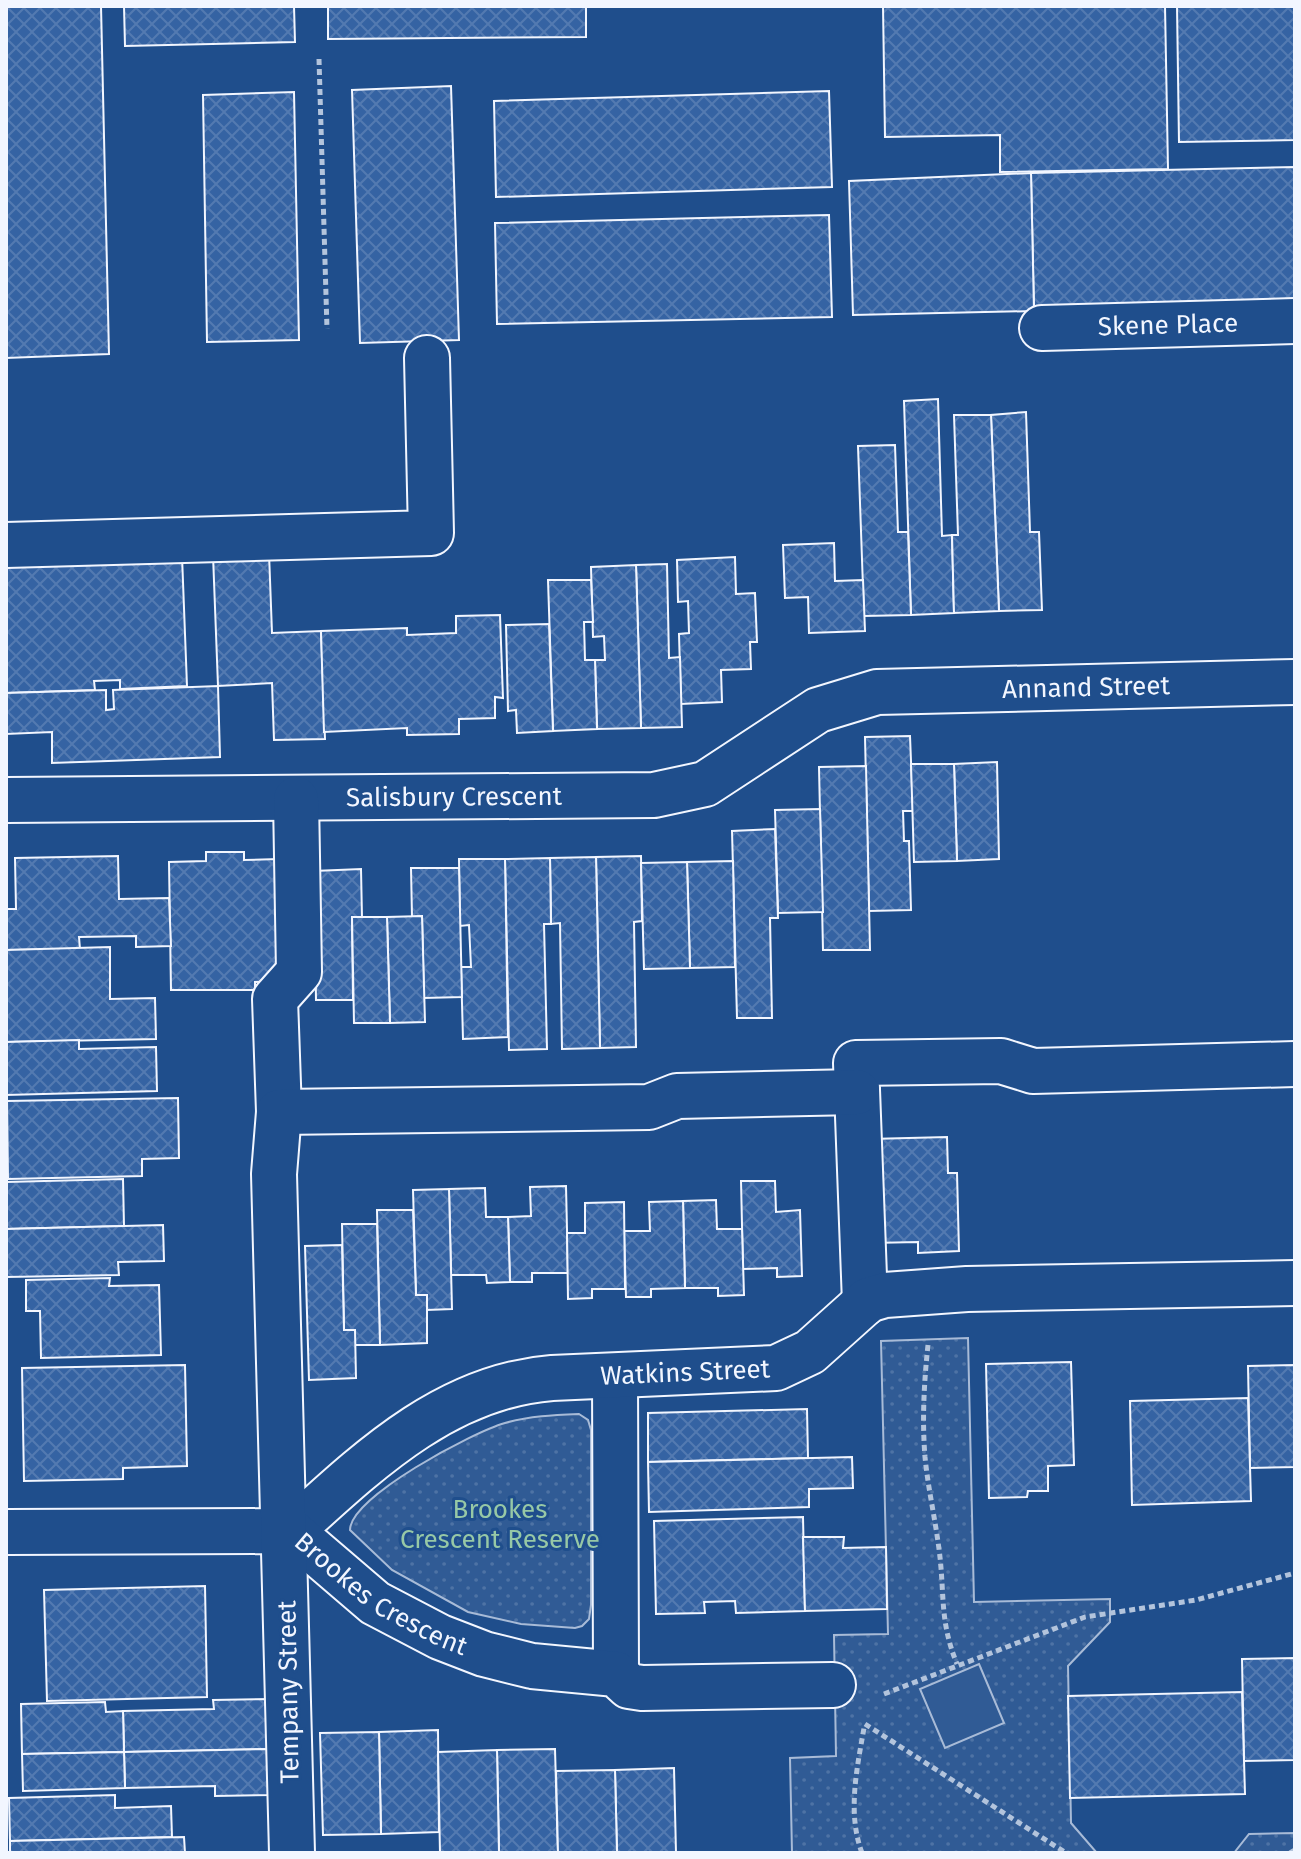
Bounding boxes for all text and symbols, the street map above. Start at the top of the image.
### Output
street label: Skene Place [1097,308,1239,342]
street label: Annand Street [1002,670,1171,705]
street label: Salisbury Crescent [346,781,563,813]
street label: Watkins Street [600,1353,771,1392]
park label: Brookes Crescent Reserve [400,1494,600,1555]
street label: Brookes Crescent [288,1526,472,1662]
street label: Tempany Street [271,1600,306,1784]

